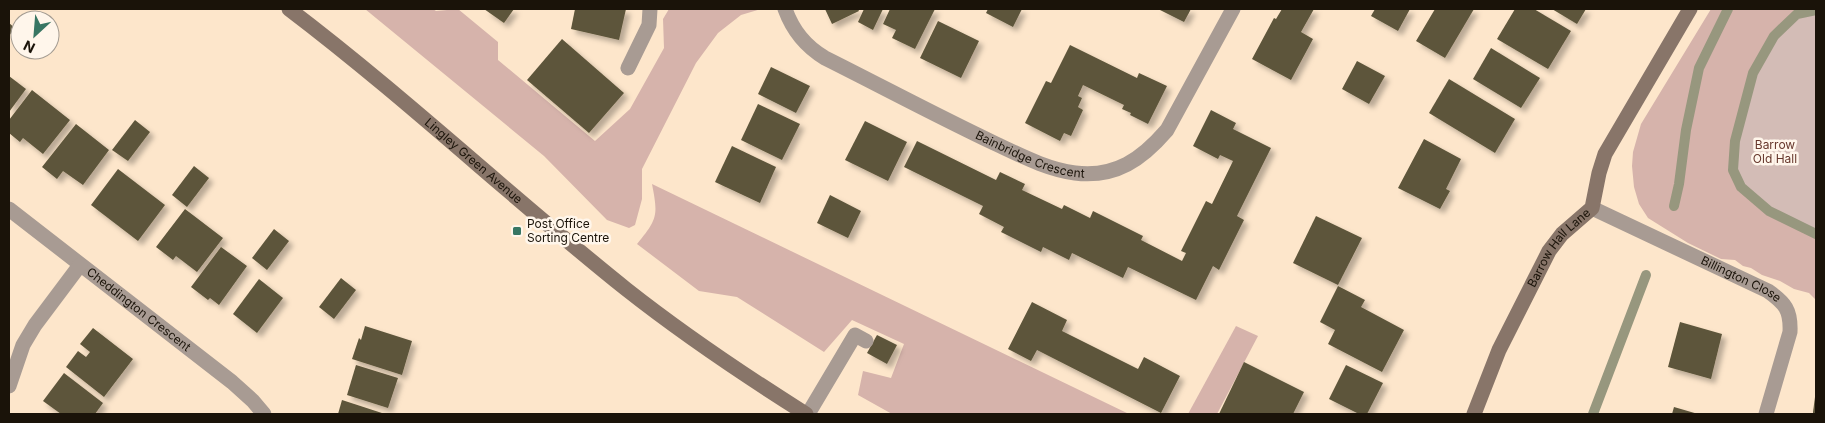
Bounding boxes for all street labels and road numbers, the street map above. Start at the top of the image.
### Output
street label: Lingley Green Avenue [422,115,526,207]
street label: Bainbridge Crescent [973,127,1085,181]
street label: Barrow Hall Lane [1524,205,1593,290]
street label: Billington Close [1699,252,1784,305]
street label: Cheddington Crescent [84,264,194,354]

